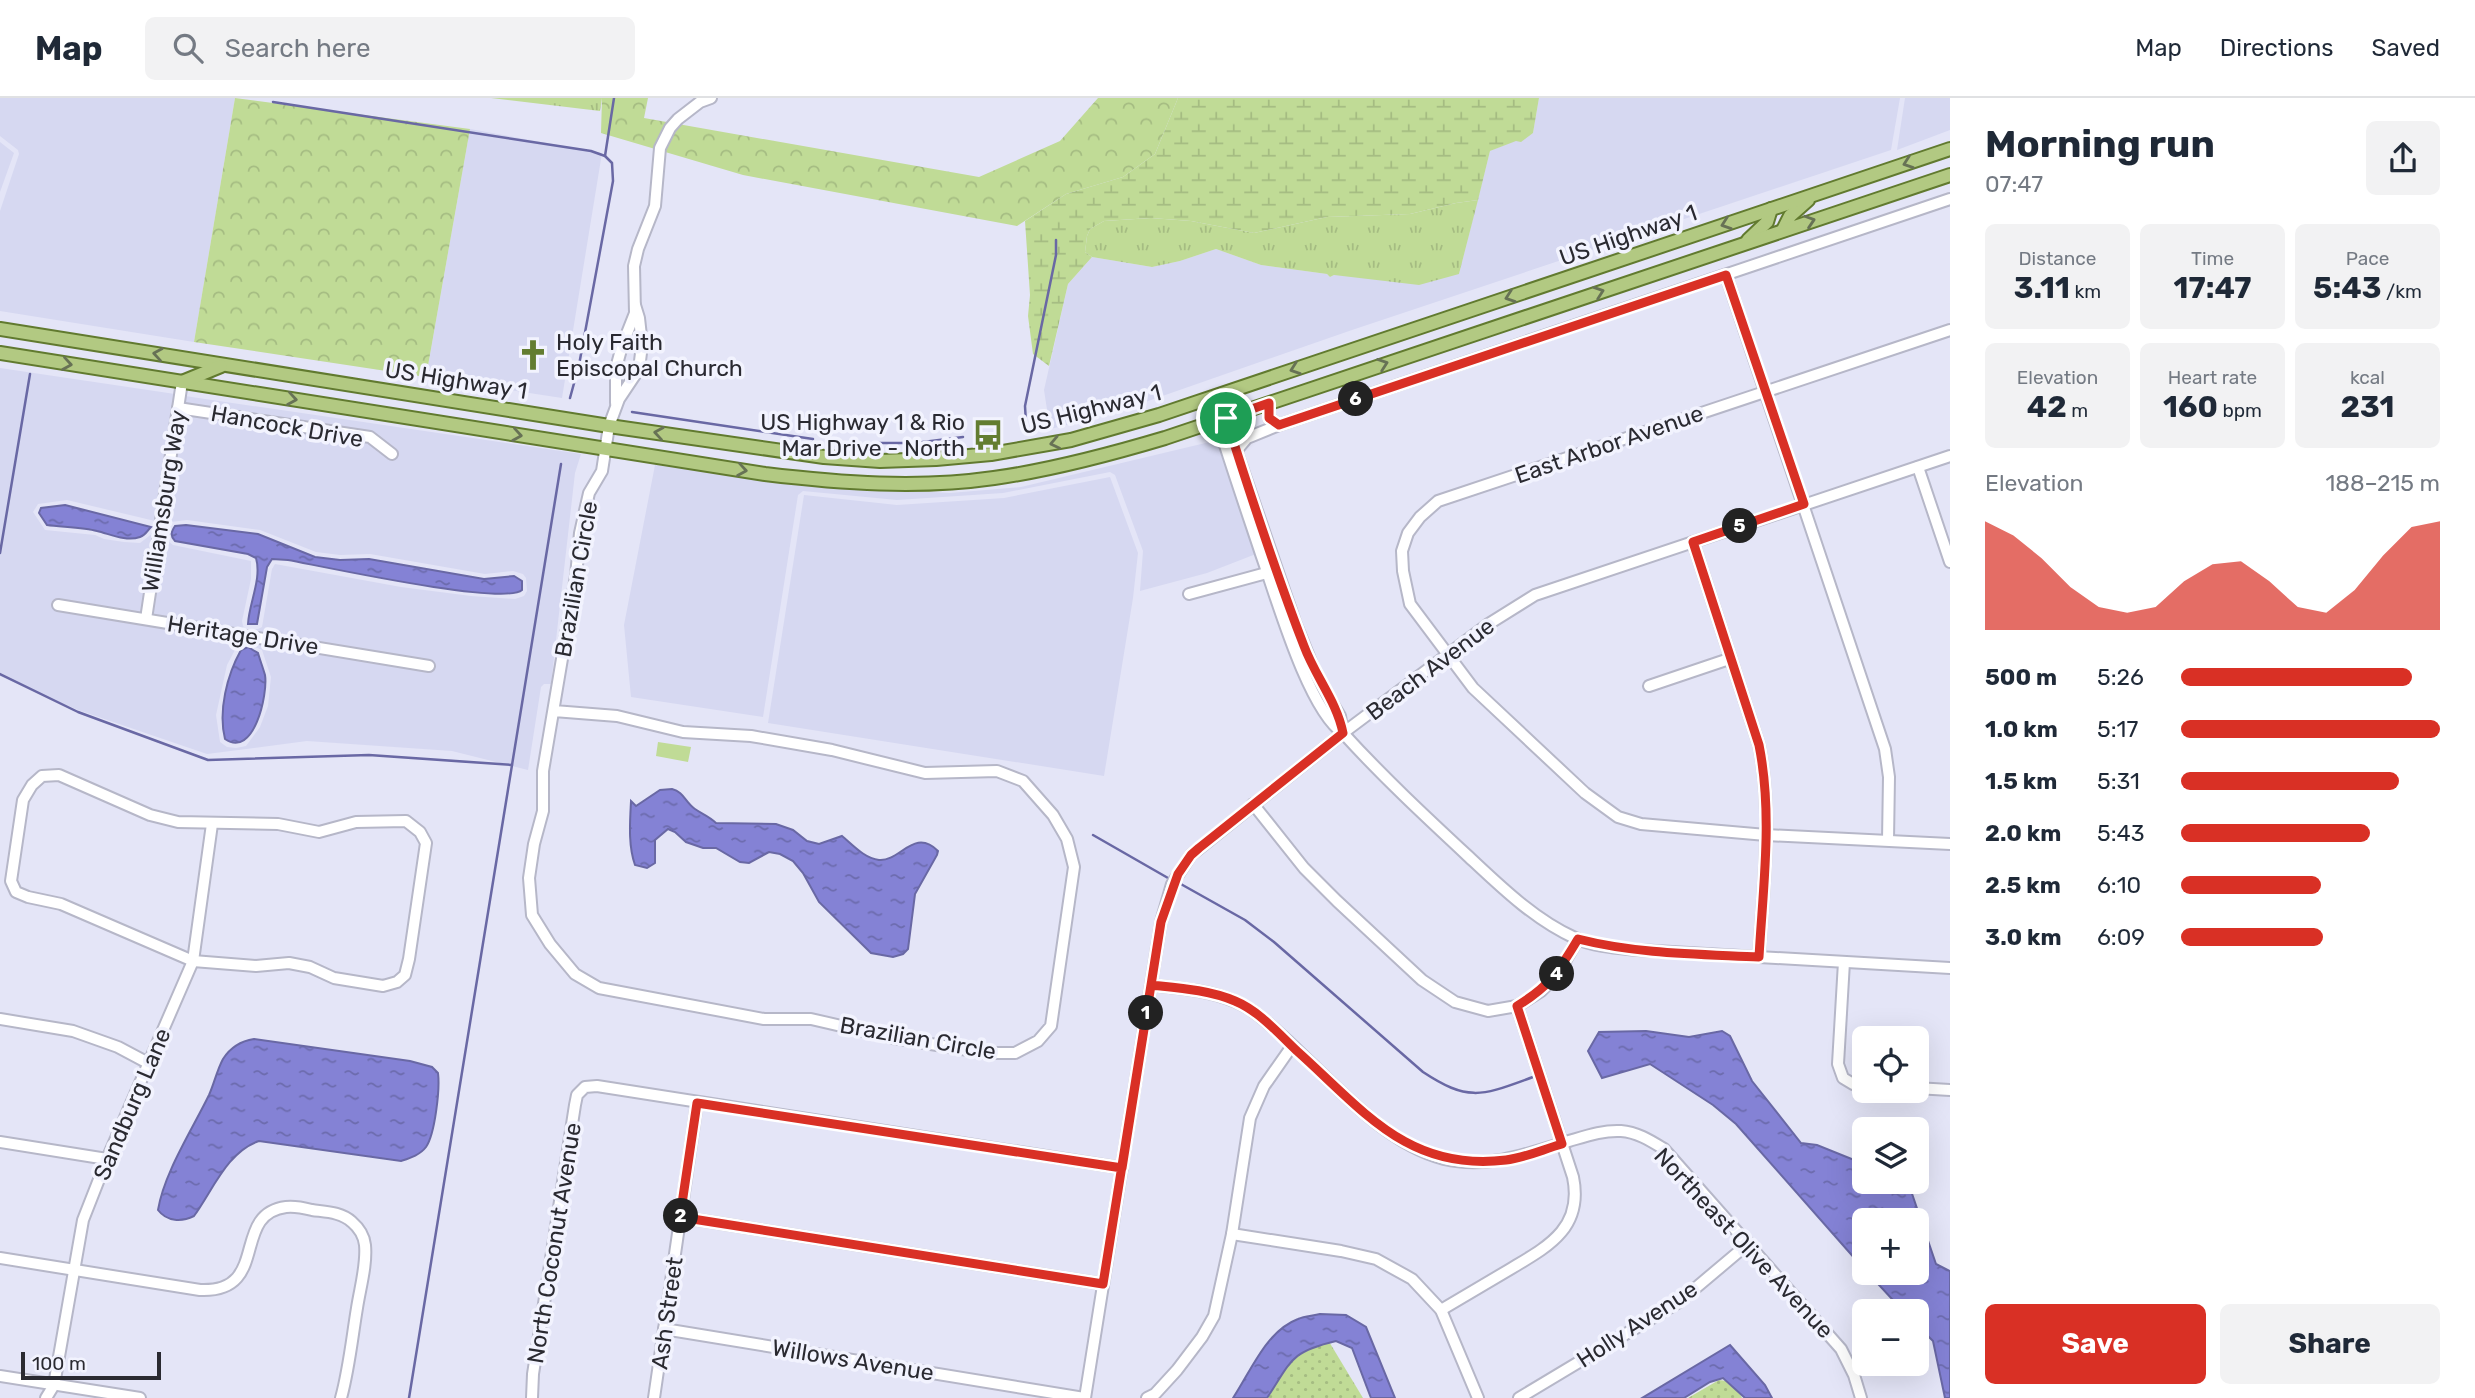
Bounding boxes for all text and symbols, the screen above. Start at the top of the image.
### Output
search box [145,17,635,80]
text: Map [35,29,103,68]
icon: search [169,29,207,67]
text: Search here [225,33,370,64]
text: Map [2135,34,2182,62]
text: Directions [2220,34,2333,62]
text: Saved [2371,34,2440,62]
text: Morning run [1985,121,2215,167]
button: share [2366,121,2440,195]
one-way arrow [1902,155,1915,169]
text: 07:47 [1985,170,2043,198]
street label: US Highway 1 [1555,198,1701,272]
one-way arrow [1804,215,1816,229]
one-way arrow [1720,216,1732,231]
text: Distance [2019,247,2096,270]
text: Time [2191,247,2234,270]
text: Pace [2346,247,2389,270]
text: 3.11 [2014,270,2070,306]
text: 17:47 [2174,270,2251,306]
text: 5:43 [2313,270,2381,306]
text: km [2070,280,2101,303]
text: /km [2381,280,2422,303]
one-way arrow [1592,286,1605,300]
one-way arrow [1505,289,1517,303]
place label: Holy Faith Episcopal Church [556,328,743,382]
church icon: Holy Faith Episcopal Church [516,338,550,372]
one-way arrow [152,347,164,362]
street label: US Highway 1 [383,355,529,405]
one-way arrow [61,356,73,371]
one-way arrow [1377,358,1389,372]
one-way arrow [1289,361,1301,375]
text: Elevation [2017,366,2098,389]
text: Heart rate [2168,366,2257,389]
text: kcal [2350,366,2385,389]
street label: US Highway 1 [1018,378,1164,440]
pin: 6 [1338,382,1374,416]
text: 6 [1349,387,1362,410]
pin [1196,388,1256,448]
text: 42 [2027,389,2067,425]
text: 160 [2163,389,2218,425]
text: 231 [2341,389,2394,425]
one-way arrow [286,391,298,406]
street label: Hancock Drive [209,399,365,453]
icon: arrive [1207,399,1245,437]
street label: East Arbor Avenue [1511,399,1707,489]
text: m [2067,399,2088,422]
text: bpm [2218,399,2262,422]
street label: Williamsburg Way [136,408,192,594]
place label: US Highway 1 & Rio Mar Drive - North [760,408,965,462]
bus stop icon: US Highway 1 & Rio Mar Drive - North [971,418,1005,452]
one-way arrow [653,426,665,441]
one-way arrow [511,427,523,442]
one-way arrow [1049,435,1061,450]
one-way arrow [736,462,747,477]
text: Elevation [1985,469,2084,497]
text: 188–215 m [2326,469,2440,497]
street label: Brazilian Circle [549,499,603,659]
pin: 5 [1722,508,1758,544]
text: 5 [1733,514,1746,537]
street label: Heritage Drive [165,609,321,661]
street label: Beach Avenue [1360,612,1500,726]
text: 500 m [1985,663,2057,691]
text: 5:26 [2097,663,2144,691]
text: 1.0 km [1985,715,2058,743]
text: 5:17 [2097,715,2138,743]
text: 1.5 km [1985,767,2057,795]
text: 5:31 [2097,767,2140,795]
text: 2.0 km [1985,819,2061,847]
text: 5:43 [2097,819,2145,847]
text: 2.5 km [1985,871,2061,899]
text: 6:10 [2097,871,2141,899]
text: 3.0 km [1985,923,2062,951]
text: 6:09 [2097,923,2145,951]
pin: 4 [1540,956,1574,992]
text: 4 [1550,962,1563,985]
pin: 1 [1128,996,1164,1030]
text: 1 [1141,1001,1150,1024]
street label: Brazilian Circle [838,1011,998,1065]
street label: Sandburg Lane [87,1024,177,1184]
map controls [1852,1026,1929,1376]
button: locate [1852,1026,1929,1103]
button: layers [1852,1117,1929,1194]
street label: North Coconut Avenue [521,1121,587,1365]
street label: Northeast Olive Avenue [1648,1142,1840,1344]
pin: 2 [664,1198,698,1234]
text: 2 [674,1204,687,1227]
button: + [1852,1208,1929,1285]
street label: Ash Street [645,1255,689,1371]
street label: Holly Avenue [1571,1275,1703,1373]
button: − [1852,1299,1929,1376]
button: Save [1985,1304,2206,1384]
button: Share [2220,1304,2440,1384]
street label: Willows Avenue [770,1333,936,1387]
scale bar [21,1349,161,1381]
text: 100 m [32,1352,86,1375]

